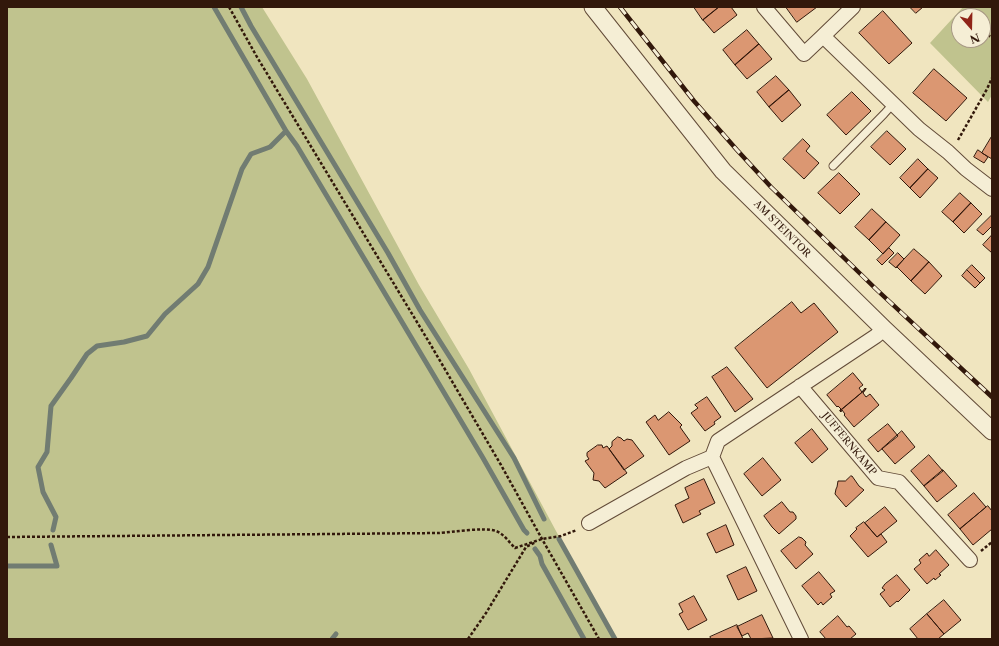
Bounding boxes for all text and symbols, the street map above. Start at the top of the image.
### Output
north arrow [951,8,991,48]
text: N [968,30,982,47]
street label: AM STEINTOR [751,198,813,260]
street label: JUFFERNKAMP [819,410,879,478]

